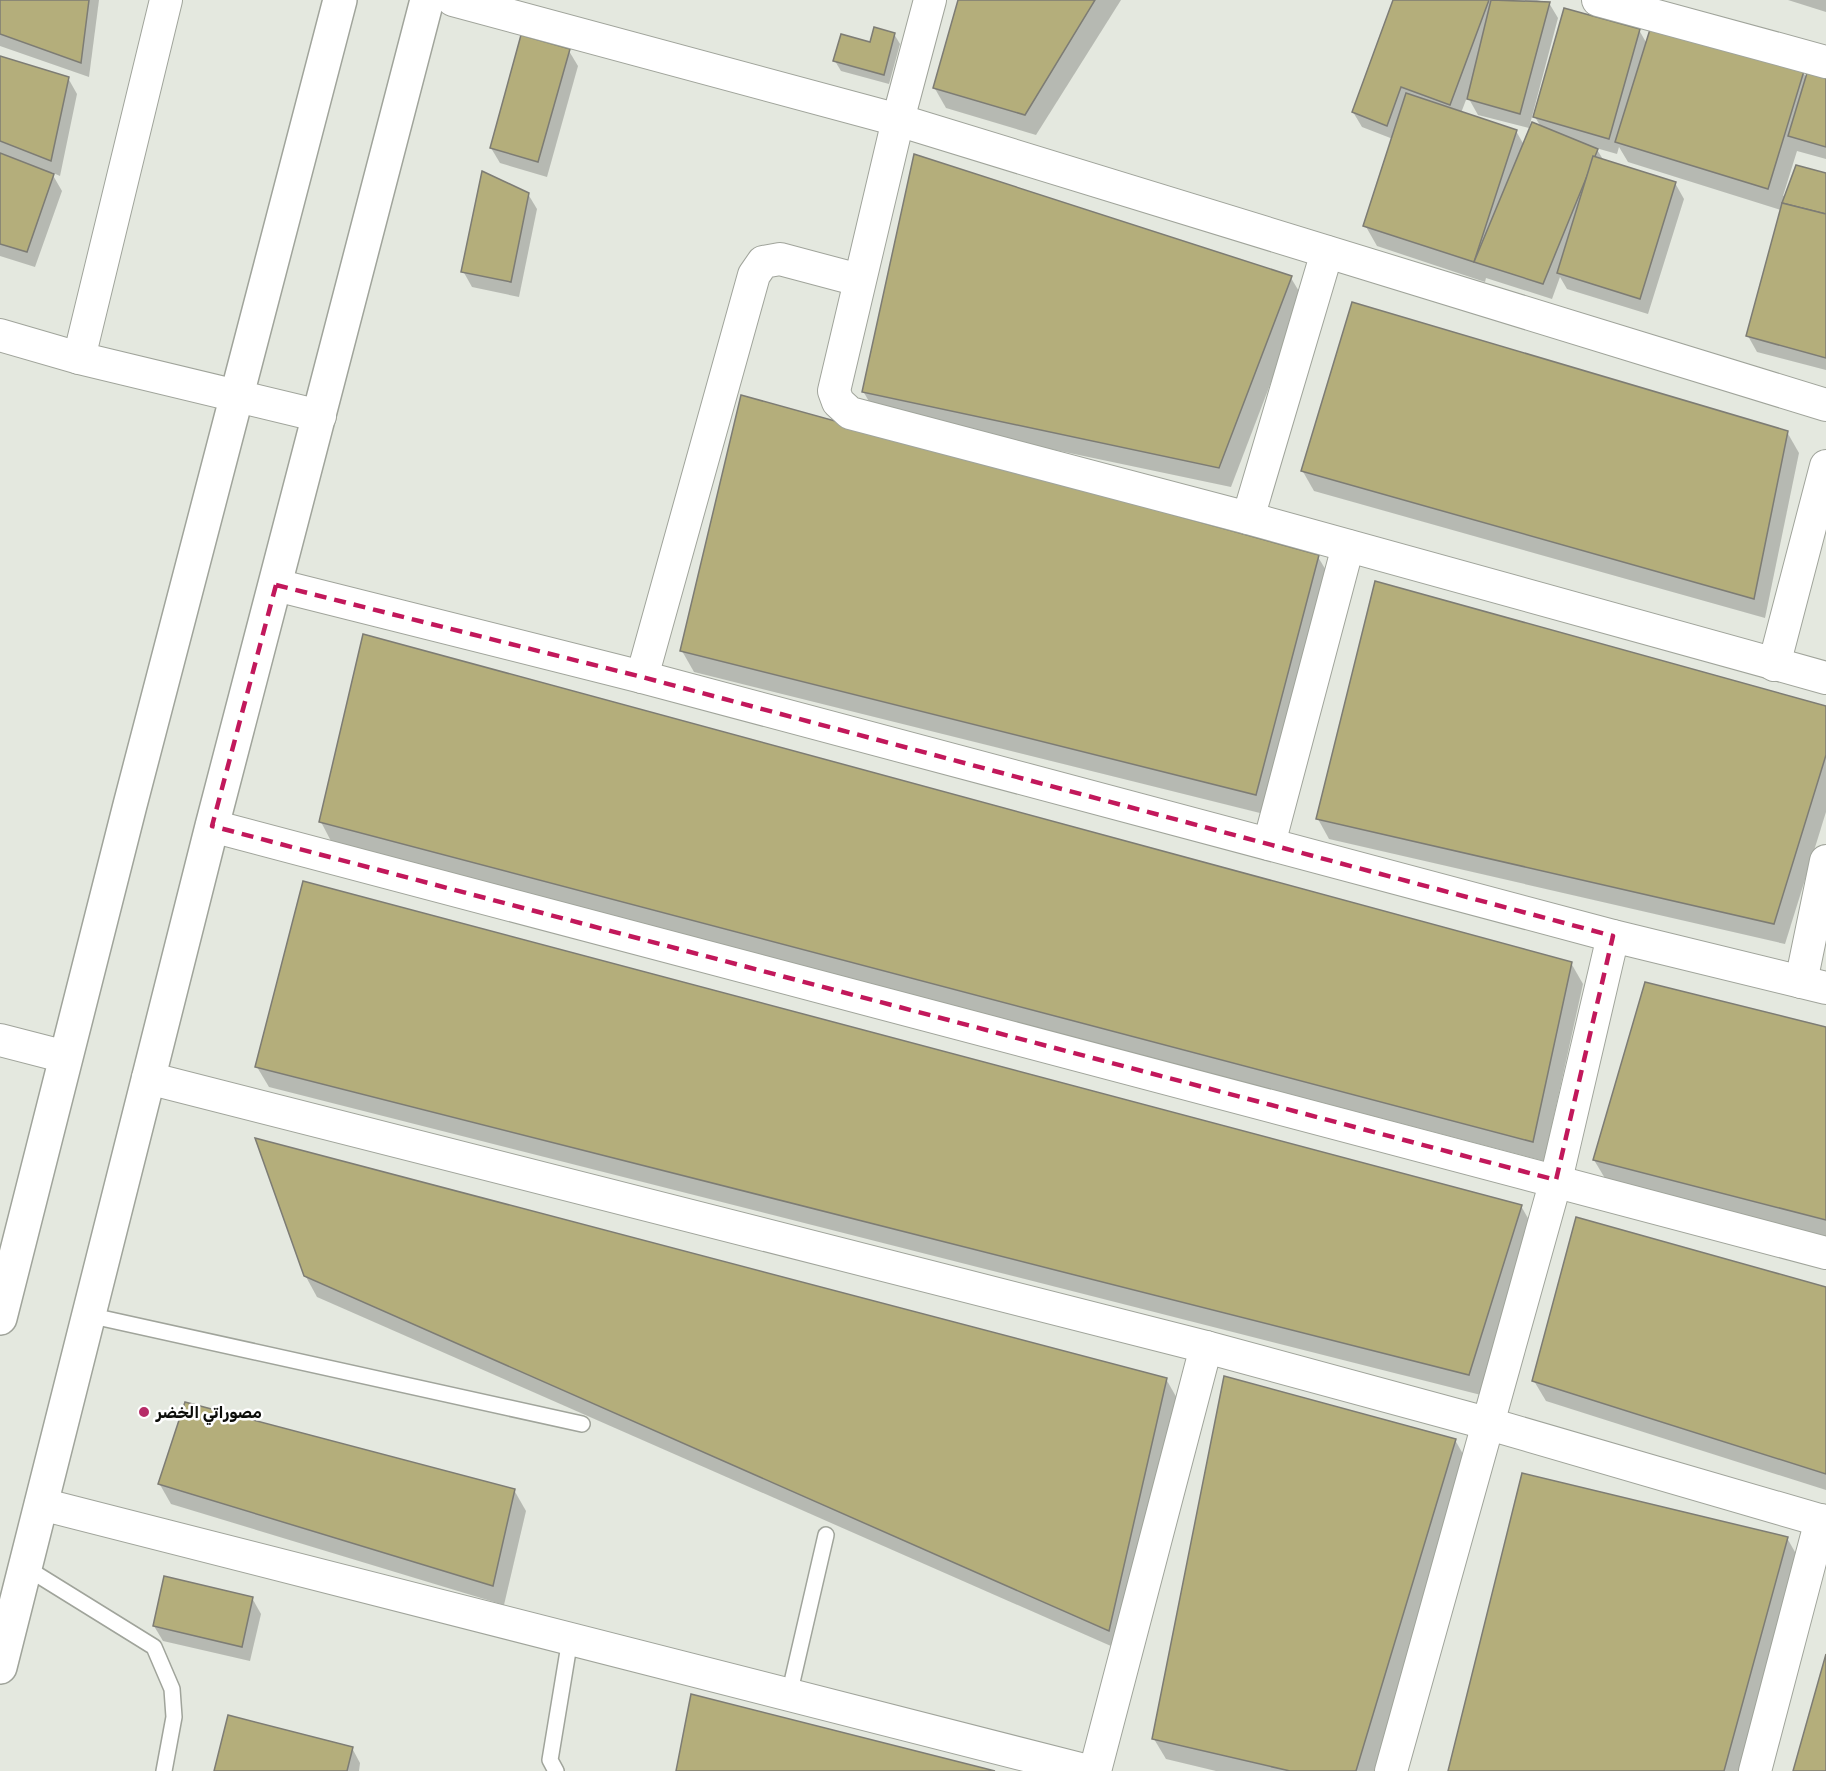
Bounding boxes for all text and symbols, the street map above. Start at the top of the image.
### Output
place label: مصوراتي الخضر [155,1403,262,1425]
marker: مصوراتي الخضر [137,1405,151,1419]

